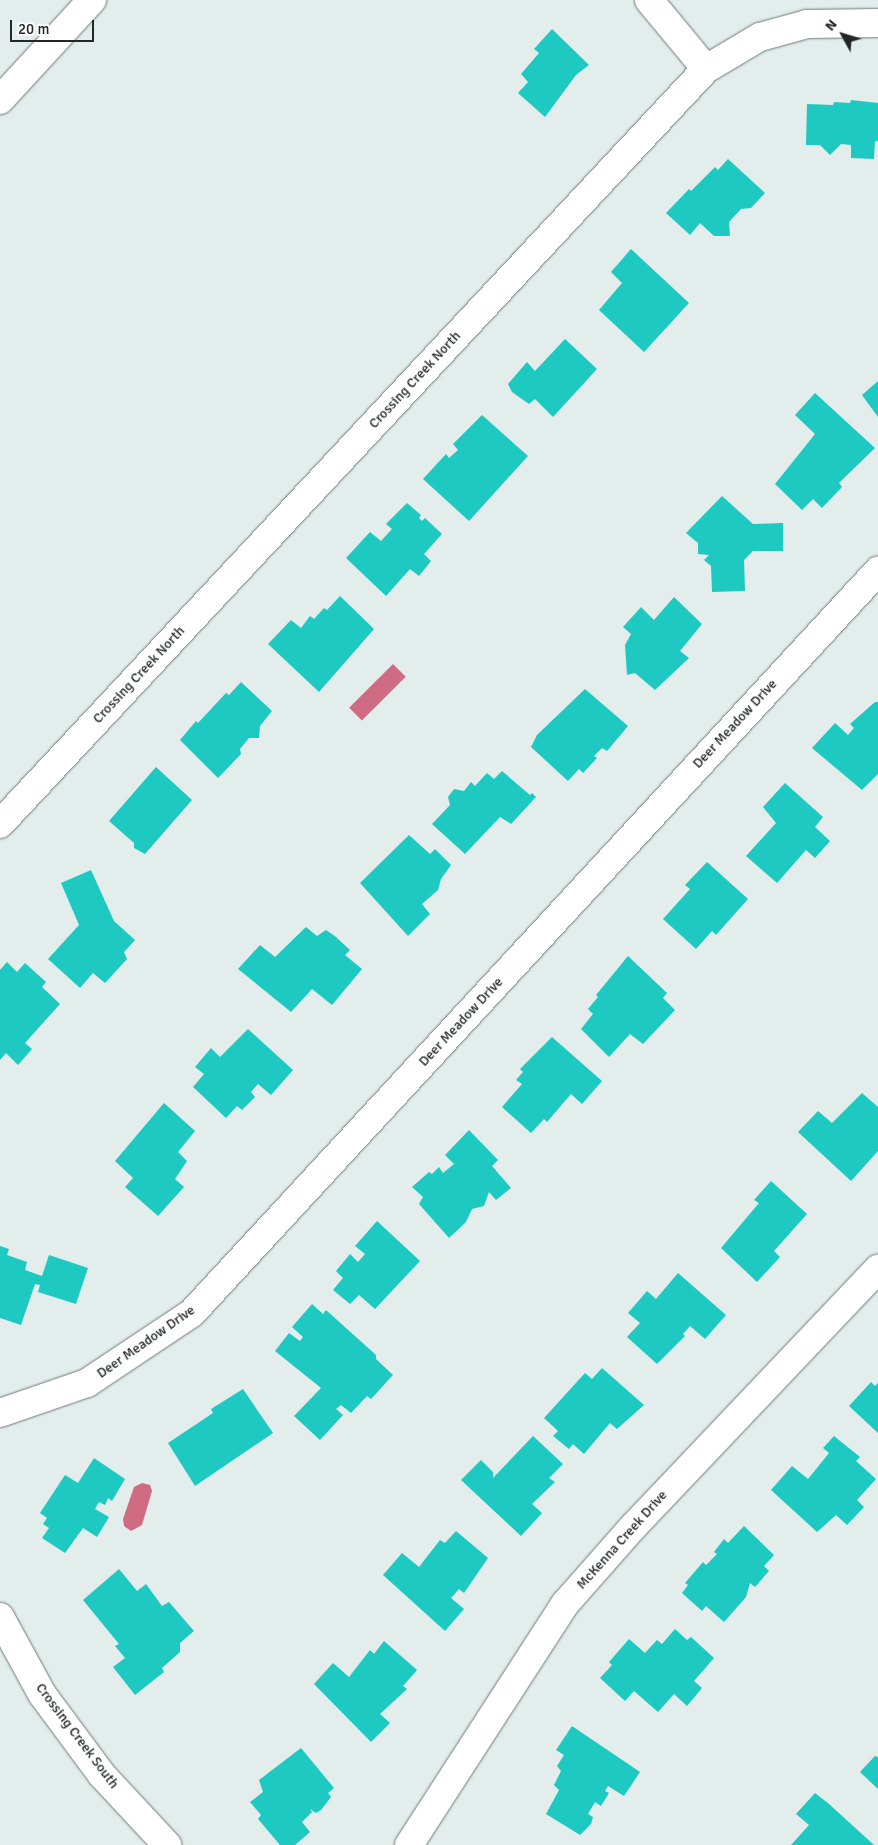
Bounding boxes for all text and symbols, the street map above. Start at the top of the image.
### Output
scale bar [12,10,96,42]
north arrow [818,10,868,60]
text: N [821,16,841,34]
text: 20 m [18,20,49,38]
street label: Crossing Creek North [366,328,464,432]
street label: Crossing Creek North [90,623,188,727]
street label: Deer Meadow Drive [689,676,781,772]
street label: Deer Meadow Drive [415,974,507,1070]
street label: Deer Meadow Drive [94,1302,198,1382]
street label: McKenna Creek Drive [573,1487,671,1593]
street label: Crossing Creek South [32,1680,122,1792]

